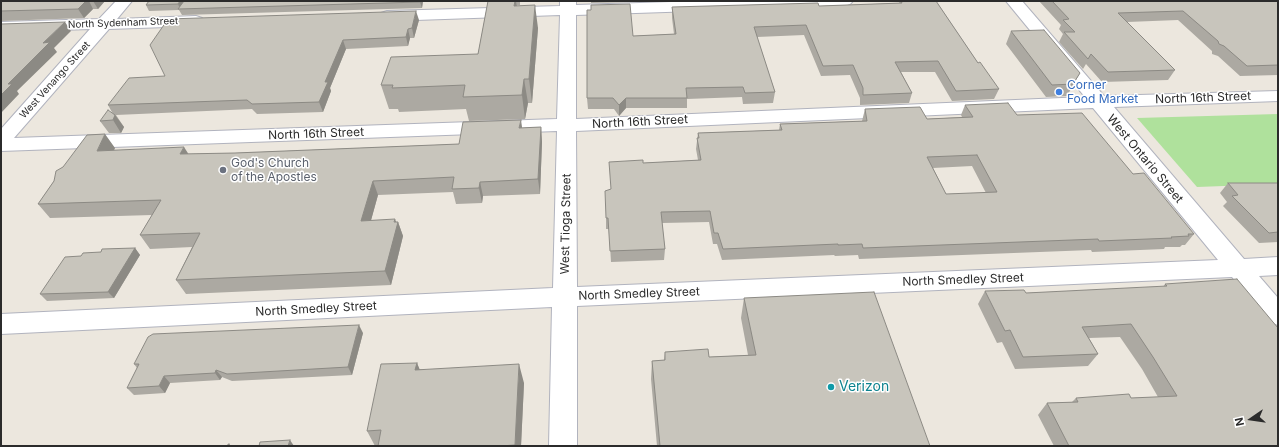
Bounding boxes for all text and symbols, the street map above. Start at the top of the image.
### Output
street label: North Sydenham Street [68,15,178,31]
street label: West Venango Street [17,39,93,121]
place label: Corner Food Market [1067,78,1138,106]
marker: Corner Food Market [1054,87,1064,97]
street label: North 16th Street [1155,89,1251,107]
street label: North 16th Street [592,112,688,132]
street label: West Ontario Street [1104,112,1186,206]
street label: North 16th Street [268,125,364,143]
place label: God's Church of the Apostles [231,156,317,184]
marker: God's Church of the Apostles [218,165,228,175]
street label: West Tioga Street [558,173,574,275]
street label: North Smedley Street [902,271,1024,289]
street label: North Smedley Street [578,285,700,303]
street label: North Smedley Street [255,299,377,319]
place label: Verizon [839,379,889,395]
marker: Verizon [826,382,836,392]
north arrow [1231,399,1271,439]
text: N [1232,416,1247,427]

